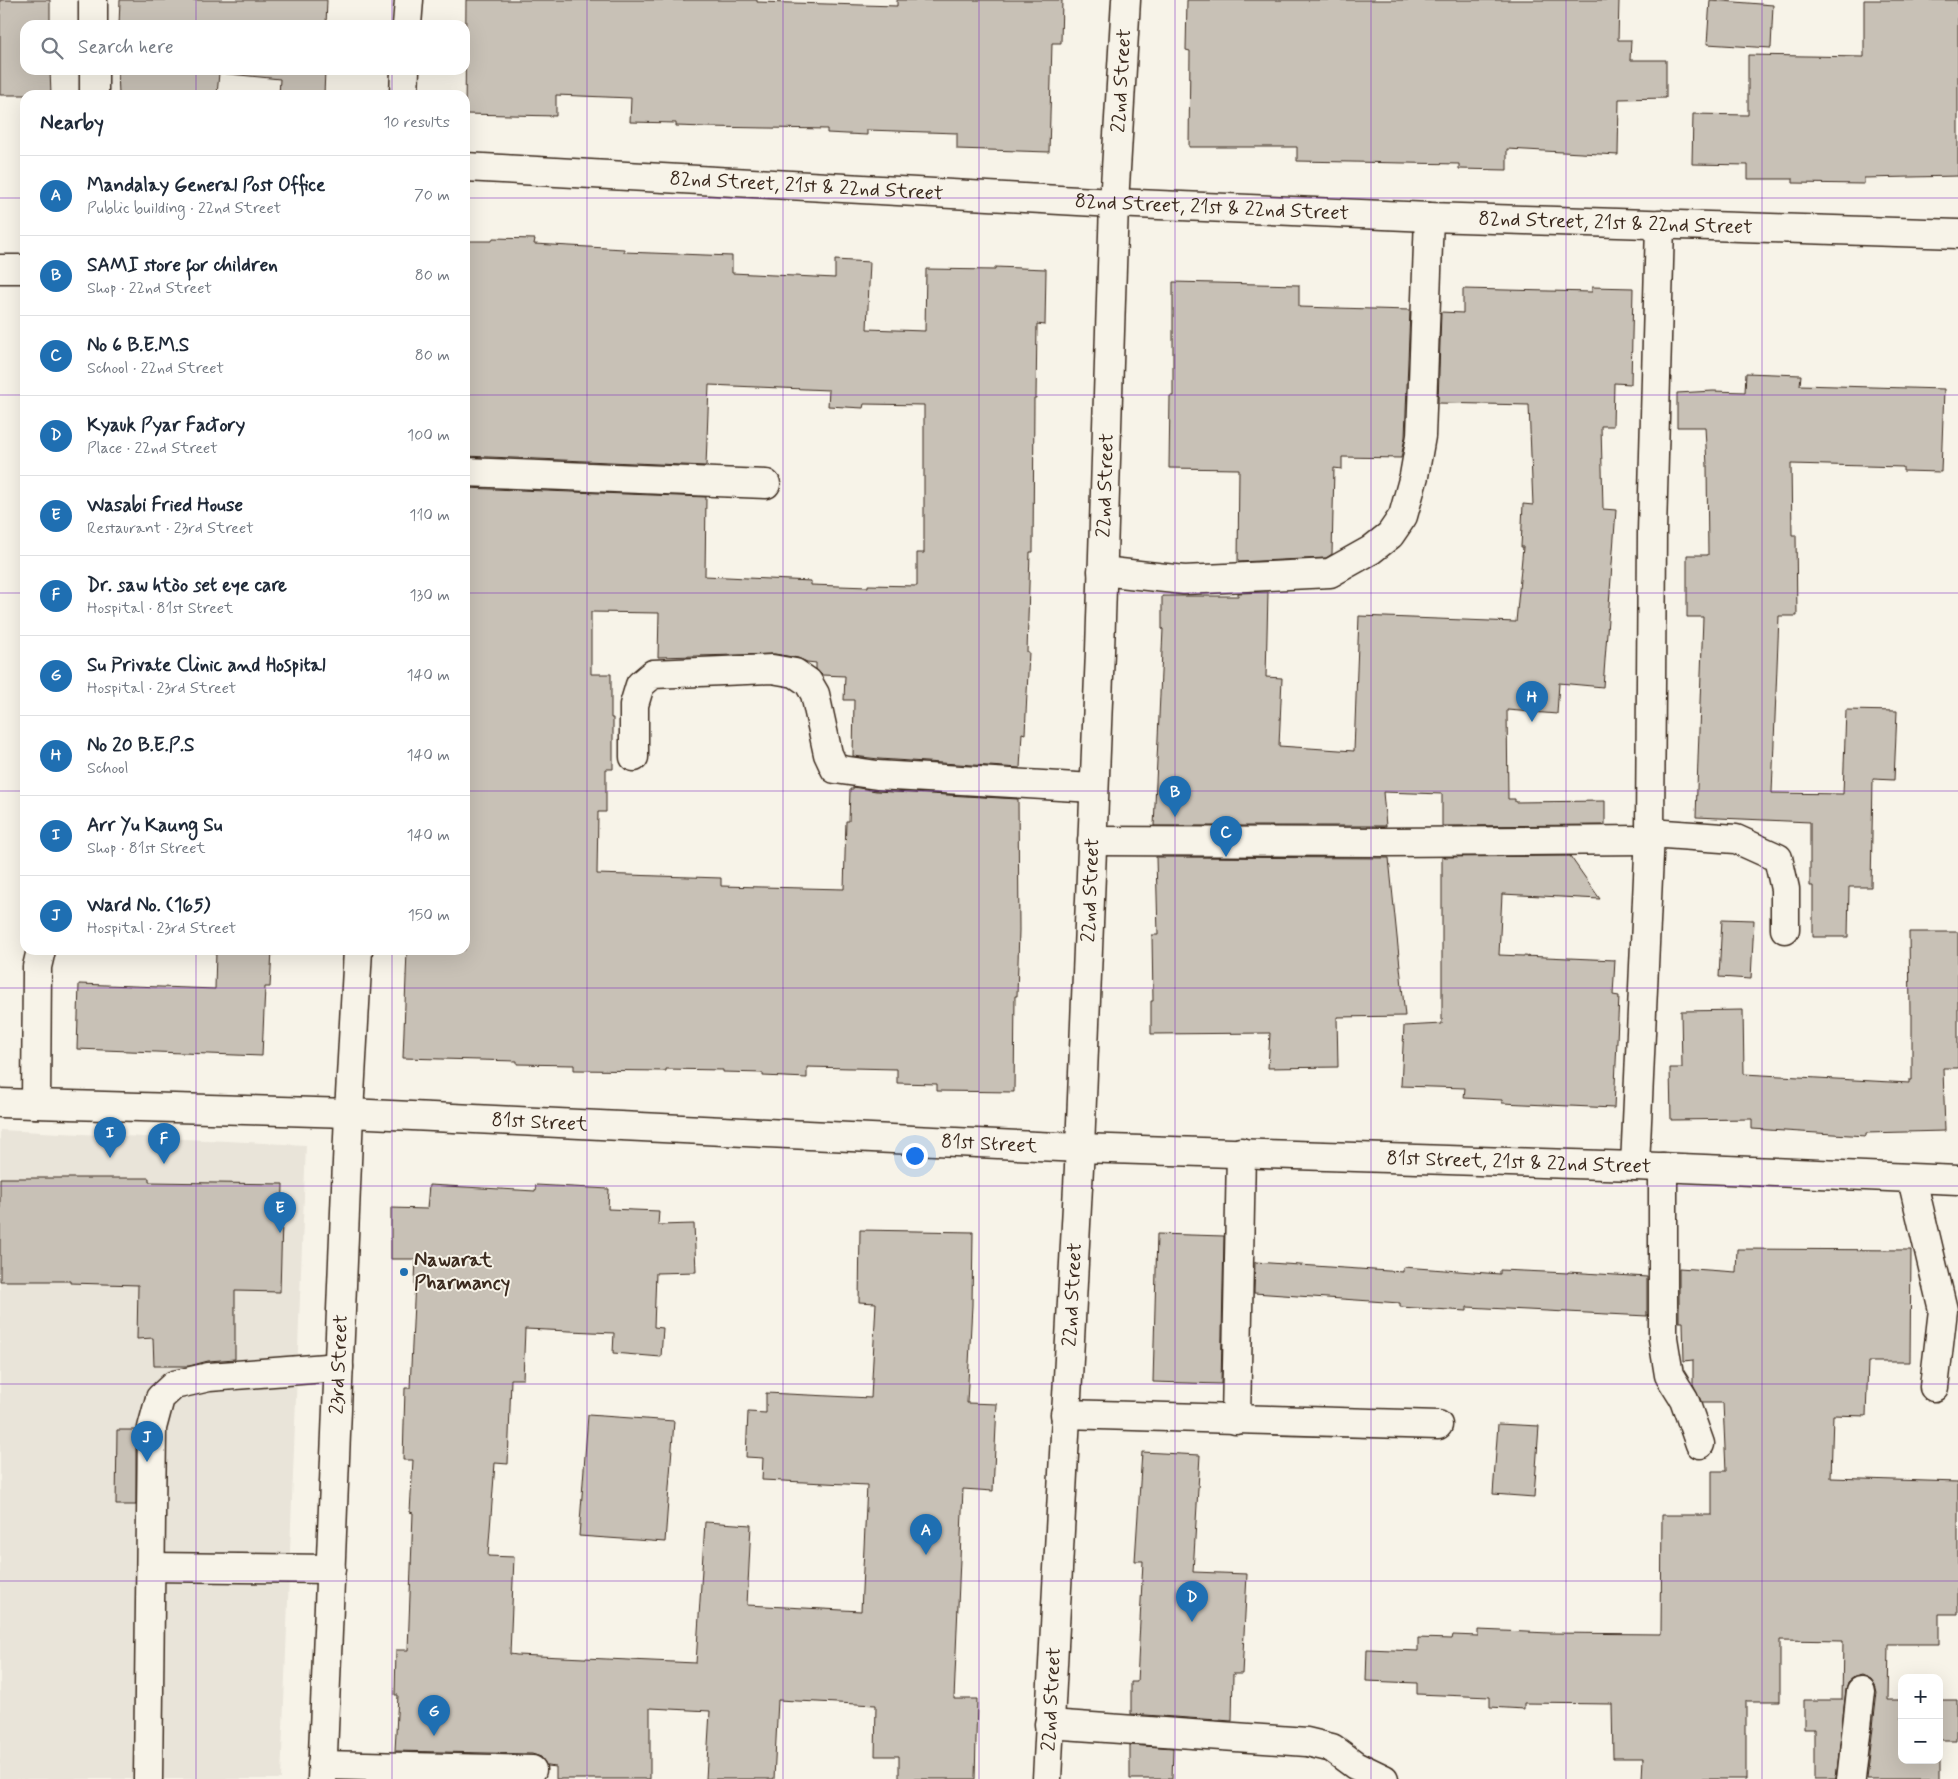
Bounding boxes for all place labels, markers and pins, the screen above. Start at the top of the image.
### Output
pin: H [1516,681,1548,722]
pin: B [1159,776,1191,817]
pin: C [1210,816,1242,857]
pin: I [94,1117,126,1158]
pin: F [148,1123,180,1164]
pin: E [264,1192,296,1233]
place label: Nawarat Pharmancy [414,1247,510,1297]
marker: Nawarat Pharmancy [398,1266,410,1278]
pin: J [131,1421,163,1462]
pin: A [910,1514,942,1555]
pin: D [1176,1581,1208,1622]
pin: G [418,1695,450,1736]

